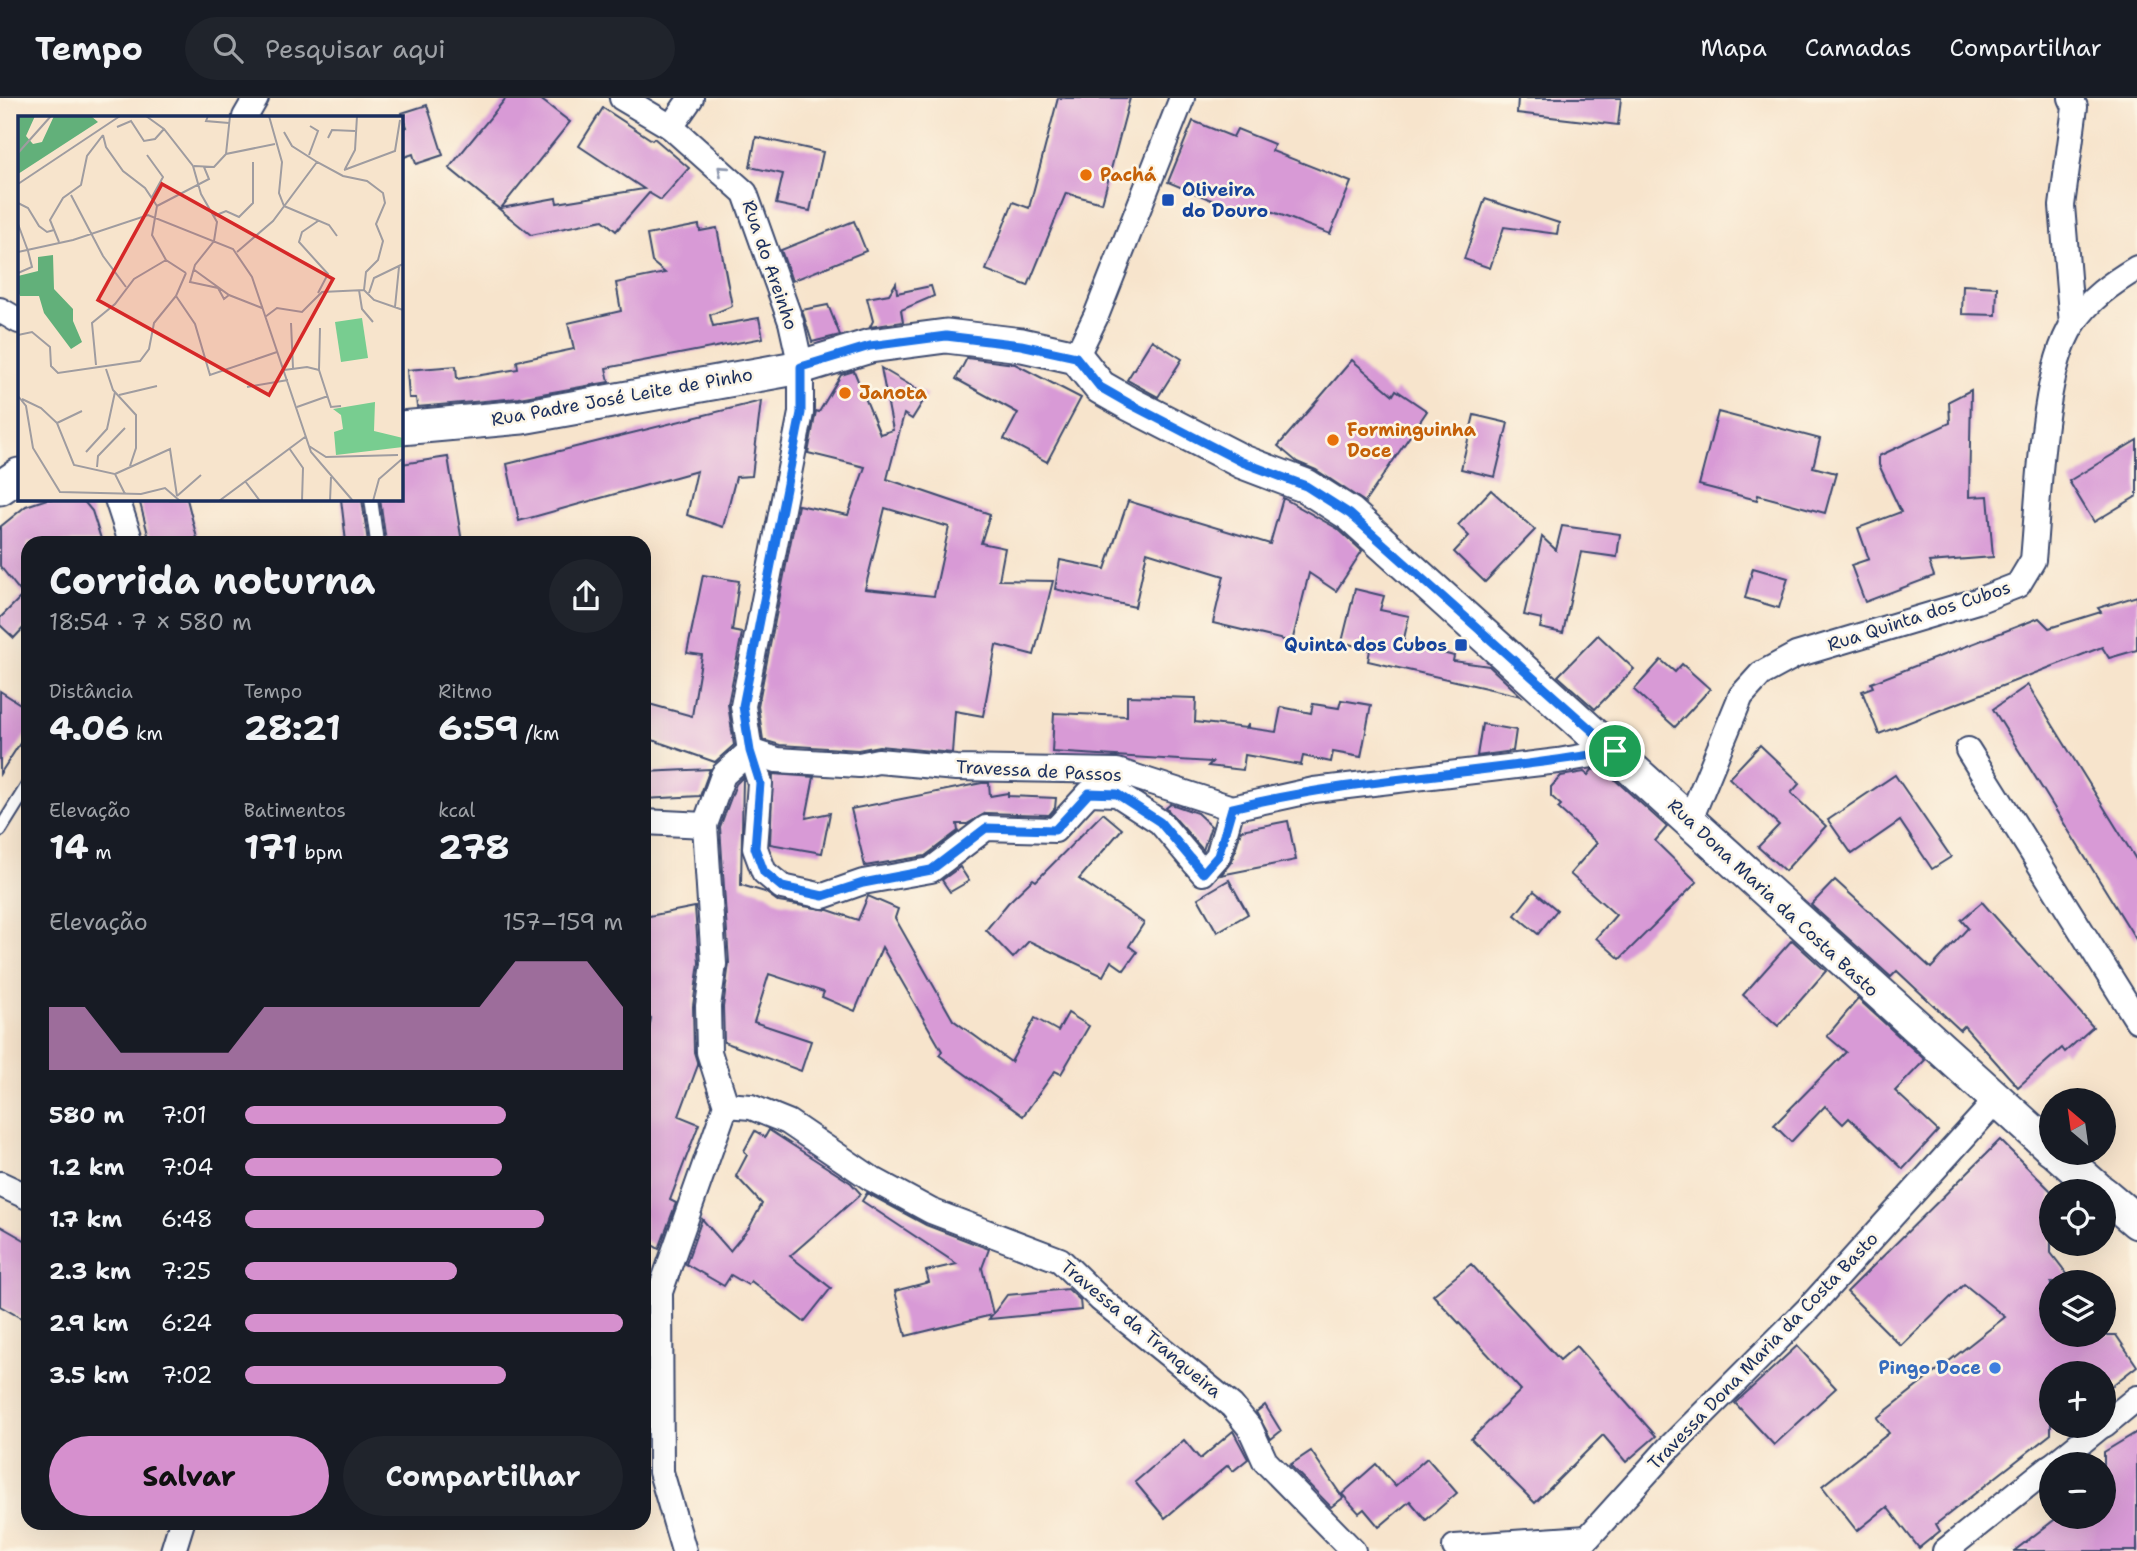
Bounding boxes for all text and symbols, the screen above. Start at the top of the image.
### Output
search box [185,17,675,80]
text: Tempo [35,26,143,71]
icon: search [209,29,247,67]
text: Pesquisar aqui [265,31,446,66]
text: Mapa [1700,32,1767,64]
text: Camadas [1805,32,1912,64]
text: Compartilhar [1950,32,2102,64]
inset map [18,116,402,500]
place label: Pachá [1100,163,1157,187]
one-way arrow [717,166,730,178]
marker: Pachá [1078,167,1094,183]
place label: Oliveira do Douro [1182,178,1268,223]
marker: Oliveira do Douro [1160,192,1176,208]
street label: Rua do Areinho [737,197,803,333]
street label: Rua Padre José Leite de Pinho [489,362,755,432]
place label: Janota [859,381,928,405]
marker: Janota [837,385,853,401]
place label: Forminguinha Doce [1347,418,1477,463]
marker: Forminguinha Doce [1325,432,1341,448]
text: Corrida noturna [49,555,376,606]
button: share [549,559,623,633]
street label: Rua Quinta dos Cubos [1824,575,2014,657]
text: 18:54 · 7 × 580 m [49,607,252,637]
place label: Quinta dos Cubos [1284,633,1447,657]
marker: Quinta dos Cubos [1453,637,1469,653]
text: Distância [49,679,133,704]
text: Tempo [244,679,302,704]
text: Ritmo [438,679,492,704]
text: 4.06 [49,704,130,751]
text: 28:21 [244,704,341,751]
text: 6:59 [438,704,519,751]
text: km [130,721,163,746]
text: /km [519,721,559,746]
pin [1585,721,1645,781]
icon: arrive [1596,732,1634,770]
street label: Travessa de Passos [955,755,1123,787]
street label: Rua Dona Maria da Costa Basto [1662,794,1884,1002]
text: Elevação [49,798,130,823]
text: Batimentos [244,798,346,823]
text: kcal [438,798,475,823]
text: 14 [49,823,89,870]
text: 171 [244,823,298,870]
text: 278 [438,823,510,870]
text: m [89,840,112,865]
text: bpm [298,840,343,865]
text: Elevação [49,907,148,937]
text: 157–159 m [503,907,623,937]
north arrow [2039,1088,2116,1166]
map controls [2039,1088,2116,1529]
text: 580 m [49,1100,124,1130]
text: 7:01 [161,1100,207,1130]
text: 1.2 km [49,1152,125,1182]
text: 7:04 [161,1152,213,1182]
button: locate [2039,1179,2116,1256]
text: 1.7 km [49,1204,122,1234]
text: 6:48 [161,1204,213,1234]
street label: Travessa Dona Maria da Costa Basto [1643,1227,1883,1475]
street label: Travessa da Tranqueira [1056,1255,1226,1403]
text: 2.3 km [49,1256,131,1286]
text: 7:25 [161,1256,211,1286]
button: layers [2039,1270,2116,1347]
text: 2.9 km [49,1308,128,1338]
text: 6:24 [161,1308,212,1338]
place label: Pingo Doce [1878,1356,1981,1380]
text: 3.5 km [49,1360,129,1390]
text: 7:02 [161,1360,213,1390]
marker: Pingo Doce [1987,1360,2003,1376]
button: + [2039,1361,2116,1438]
button: Salvar [49,1436,329,1516]
button: Compartilhar [343,1436,623,1516]
button: − [2039,1452,2116,1529]

